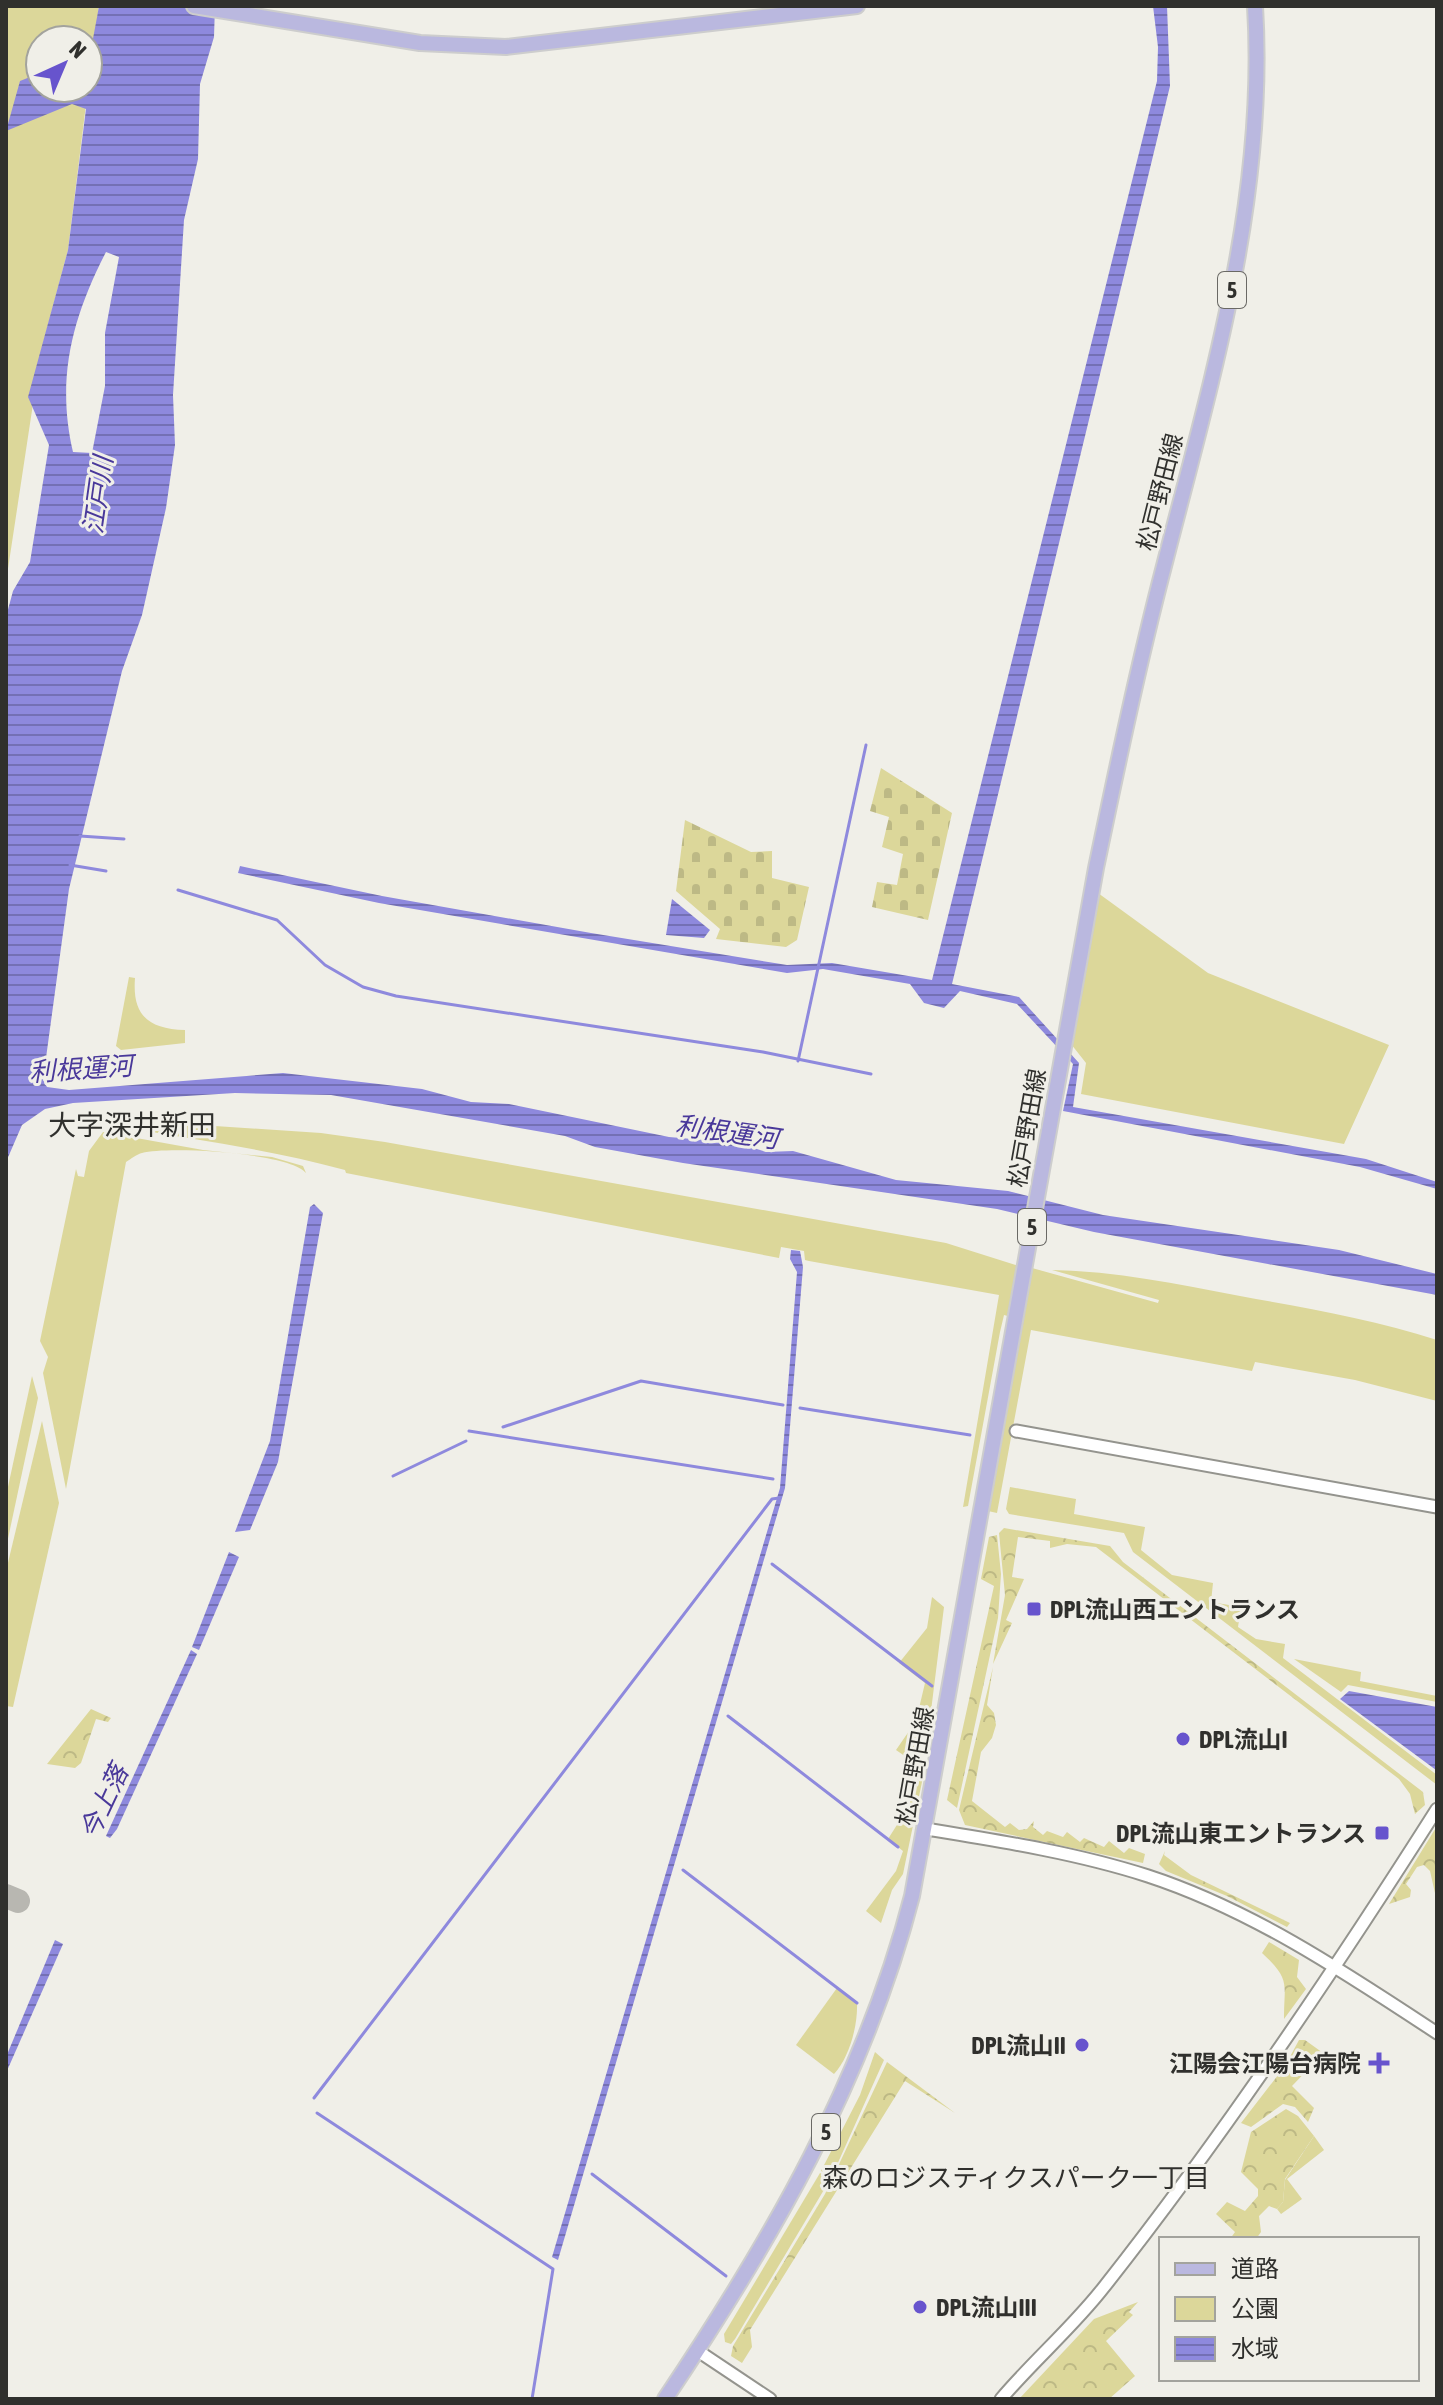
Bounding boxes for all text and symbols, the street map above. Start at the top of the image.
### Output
north arrow [24,24,104,104]
text: N [64,36,92,63]
road number: 5 [1218,272,1246,308]
street label: 松戸野田線 [1132,431,1188,553]
water label: 江戸川 [78,451,119,536]
water label: 利根運河 [28,1050,139,1088]
street label: 松戸野田線 [1003,1067,1051,1189]
district label: 大字深井新田 [48,1109,216,1141]
water label: 利根運河 [673,1110,786,1155]
road number: 5 [1018,1209,1046,1245]
place label: DPL流山西エントランス [1050,1596,1300,1623]
marker: DPL流山西エントランス [1025,1600,1043,1618]
street label: 松戸野田線 [891,1705,939,1827]
place label: DPL流山I [1199,1726,1288,1753]
marker: DPL流山I [1174,1730,1192,1748]
water label: 今上落 [74,1757,136,1844]
place label: DPL流山東エントランス [1116,1820,1366,1847]
marker: DPL流山東エントランス [1373,1824,1391,1842]
place label: DPL流山II [971,2032,1066,2059]
marker: DPL流山II [1073,2036,1091,2054]
place label: 江陽会江陽台病院 [1169,2050,1361,2077]
marker: 江陽会江陽台病院 [1368,2052,1390,2074]
road number: 5 [812,2114,840,2150]
district label: 森のロジスティクスパーク一丁目 [822,2163,1210,2193]
legend [1159,2237,1419,2381]
text: 道路 [1231,2255,1279,2282]
place label: DPL流山III [936,2294,1037,2321]
text: 公園 [1231,2295,1279,2322]
marker: DPL流山III [911,2298,929,2316]
text: 水域 [1231,2335,1279,2362]

